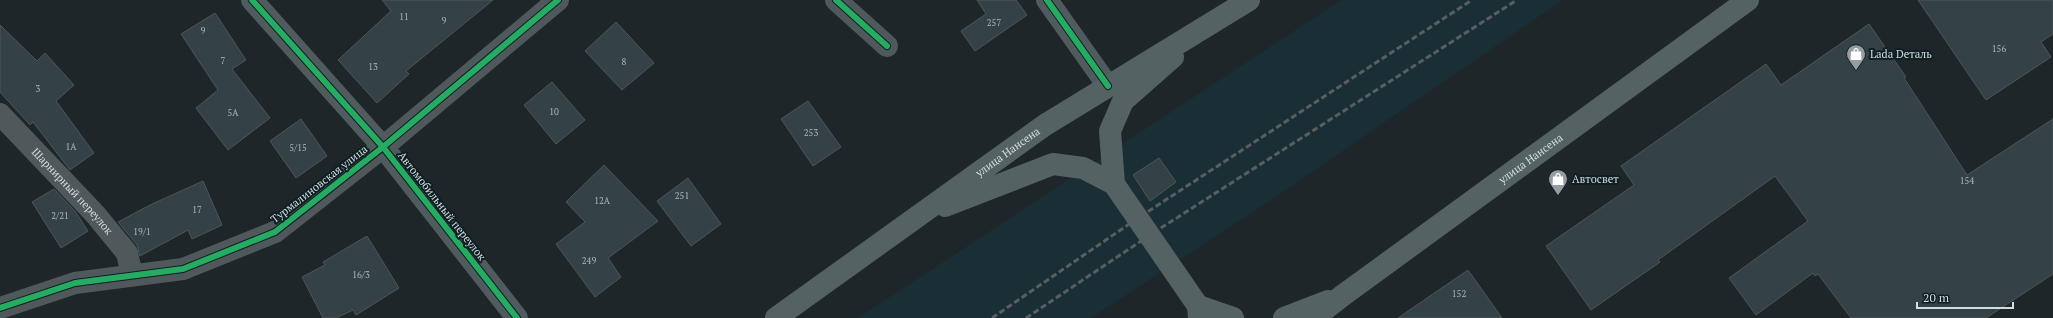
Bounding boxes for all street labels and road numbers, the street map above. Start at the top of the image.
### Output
street label: улица Нансена [972,124,1043,180]
street label: улица Нансена [1495,130,1566,187]
street label: Турмалиновская улица [268,142,371,226]
street label: Шарнирный переулок [29,145,116,238]
street label: Автомобильный переулок [395,149,489,263]

